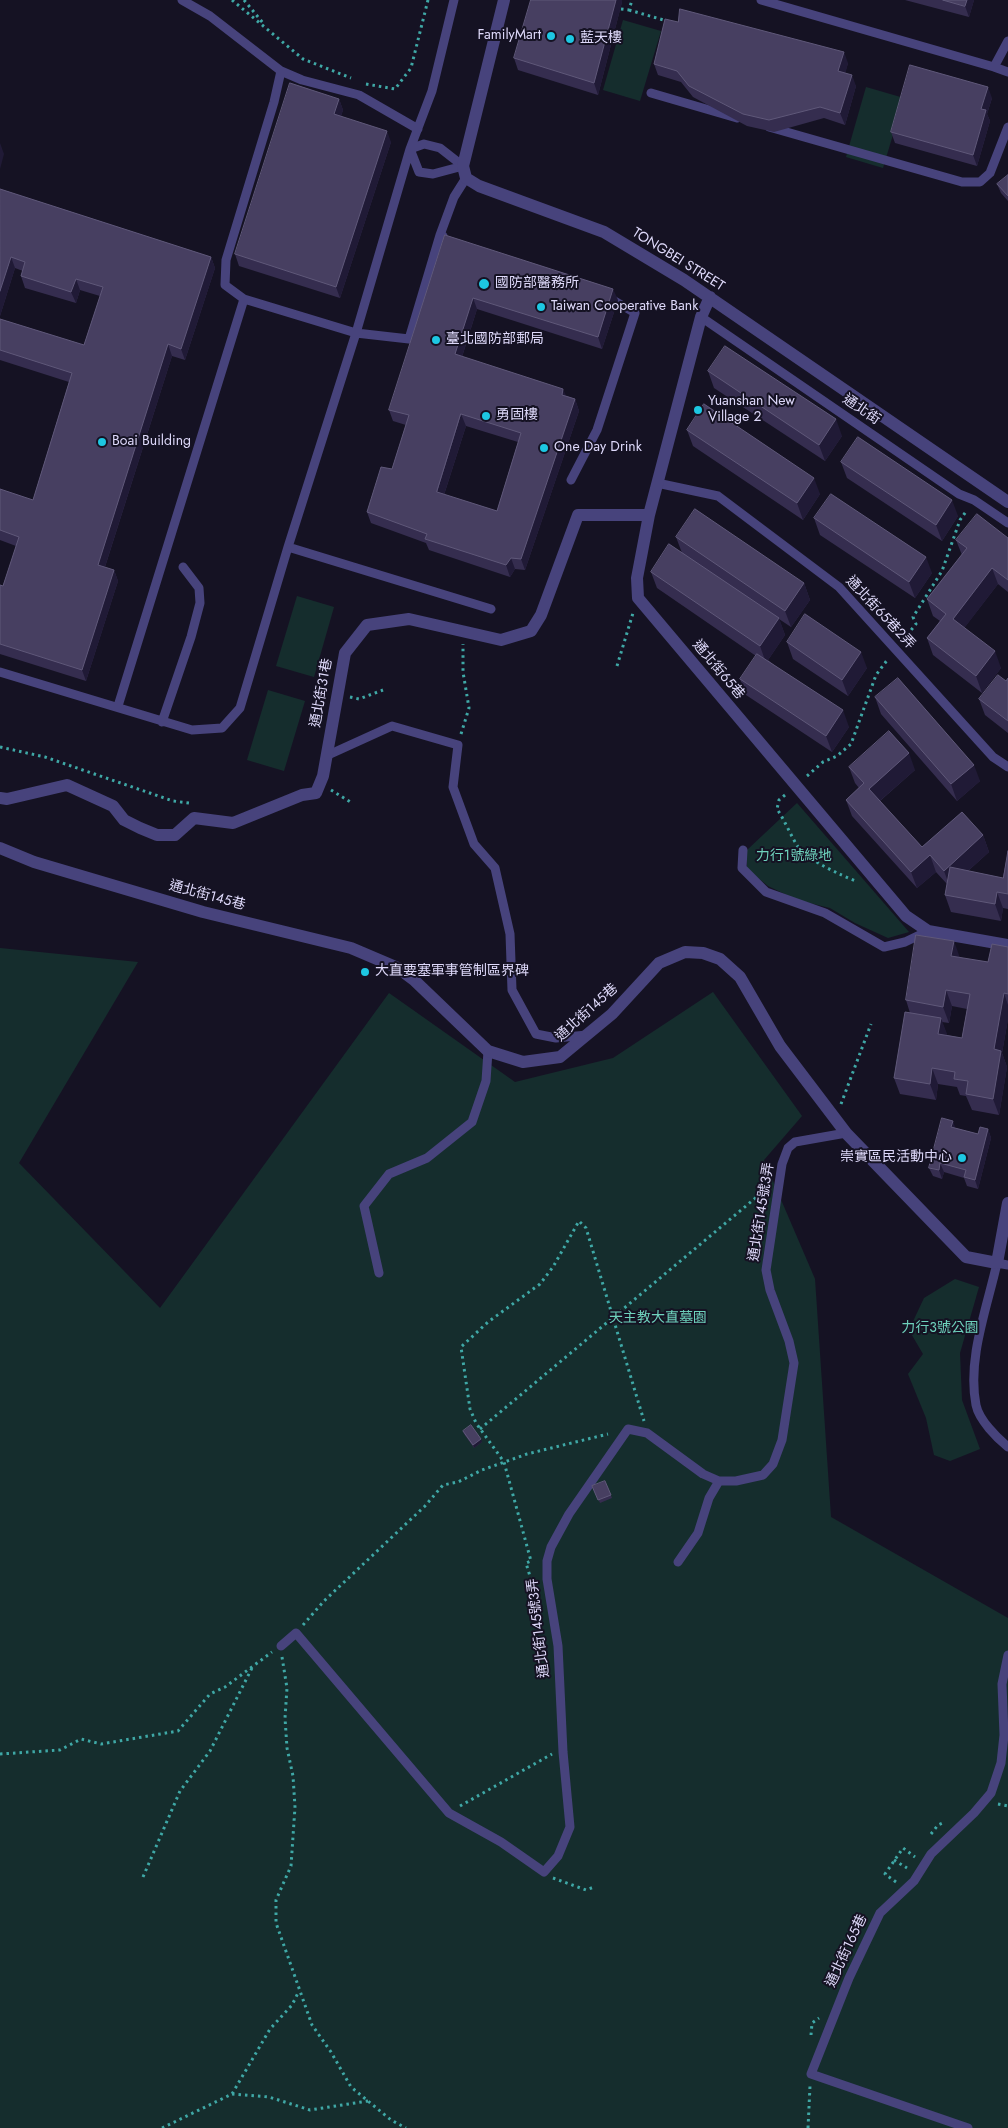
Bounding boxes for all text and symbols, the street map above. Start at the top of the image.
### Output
place label: FamilyMart [478,28,541,44]
marker: FamilyMart [545,30,557,42]
place label: 藍天樓 [580,31,622,47]
marker: 藍天樓 [564,33,576,45]
street label: TONGBEI STREET [629,225,727,295]
place label: 國防部醫務所 [495,276,579,292]
marker: 國防部醫務所 [477,277,491,291]
place label: Taiwan Cooperative Bank [551,299,698,315]
marker: Taiwan Cooperative Bank [535,301,547,313]
place label: 臺北國防部郵局 [446,332,544,348]
marker: 臺北國防部郵局 [430,334,442,346]
street label: 通北街 [839,391,883,429]
place label: Yuanshan New Village 2 [708,394,795,427]
marker: Yuanshan New Village 2 [692,404,704,416]
place label: 勇固樓 [496,408,538,424]
marker: 勇固樓 [480,410,492,422]
place label: Boai Building [112,434,191,450]
marker: Boai Building [96,436,108,448]
place label: One Day Drink [554,440,642,456]
marker: One Day Drink [538,442,550,454]
street label: 通北街65巷2弄 [842,573,918,653]
street label: 通北街65巷 [688,637,748,703]
street label: 通北街31巷 [308,657,336,729]
park label: 力行1號綠地 [756,849,832,865]
street label: 通北街145巷 [167,878,247,914]
place label: 大直要塞軍事管制區界碑 [375,964,529,980]
marker: 大直要塞軍事管制區界碑 [359,966,371,978]
street label: 通北街145巷 [552,981,622,1045]
place label: 崇實區民活動中心 [840,1150,952,1166]
marker: 崇實區民活動中心 [956,1152,968,1164]
street label: 通北街145號3弄 [746,1161,778,1263]
park label: 天主教大直墓園 [609,1311,707,1327]
park label: 力行3號公園 [901,1321,979,1337]
street label: 通北街145號3弄 [525,1577,553,1679]
street label: 通北街165巷 [823,1912,871,1990]

